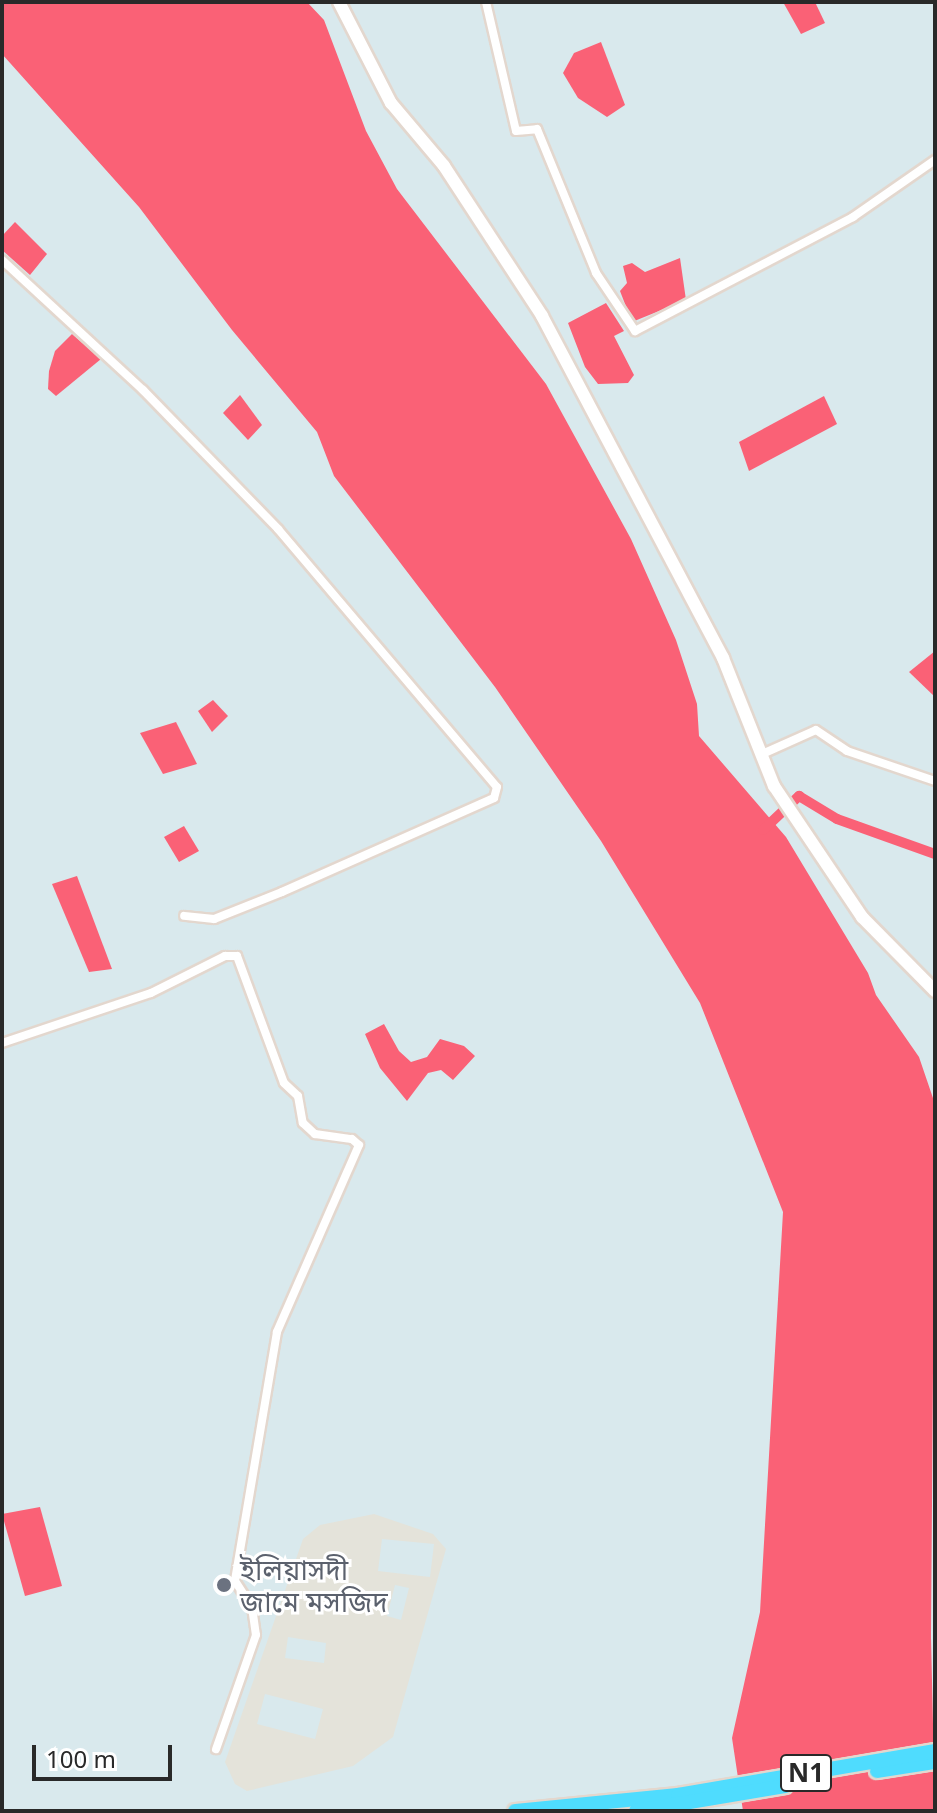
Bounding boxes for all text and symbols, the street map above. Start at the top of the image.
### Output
place label: ইলিয়াসদী জামে মসজিদ [240,1552,388,1618]
marker: ইলিয়াসদী জামে মসজিদ [215,1576,233,1594]
scale bar [36,1729,176,1779]
text: 100 m [46,1742,116,1775]
road number: N1 [778,1751,834,1795]

